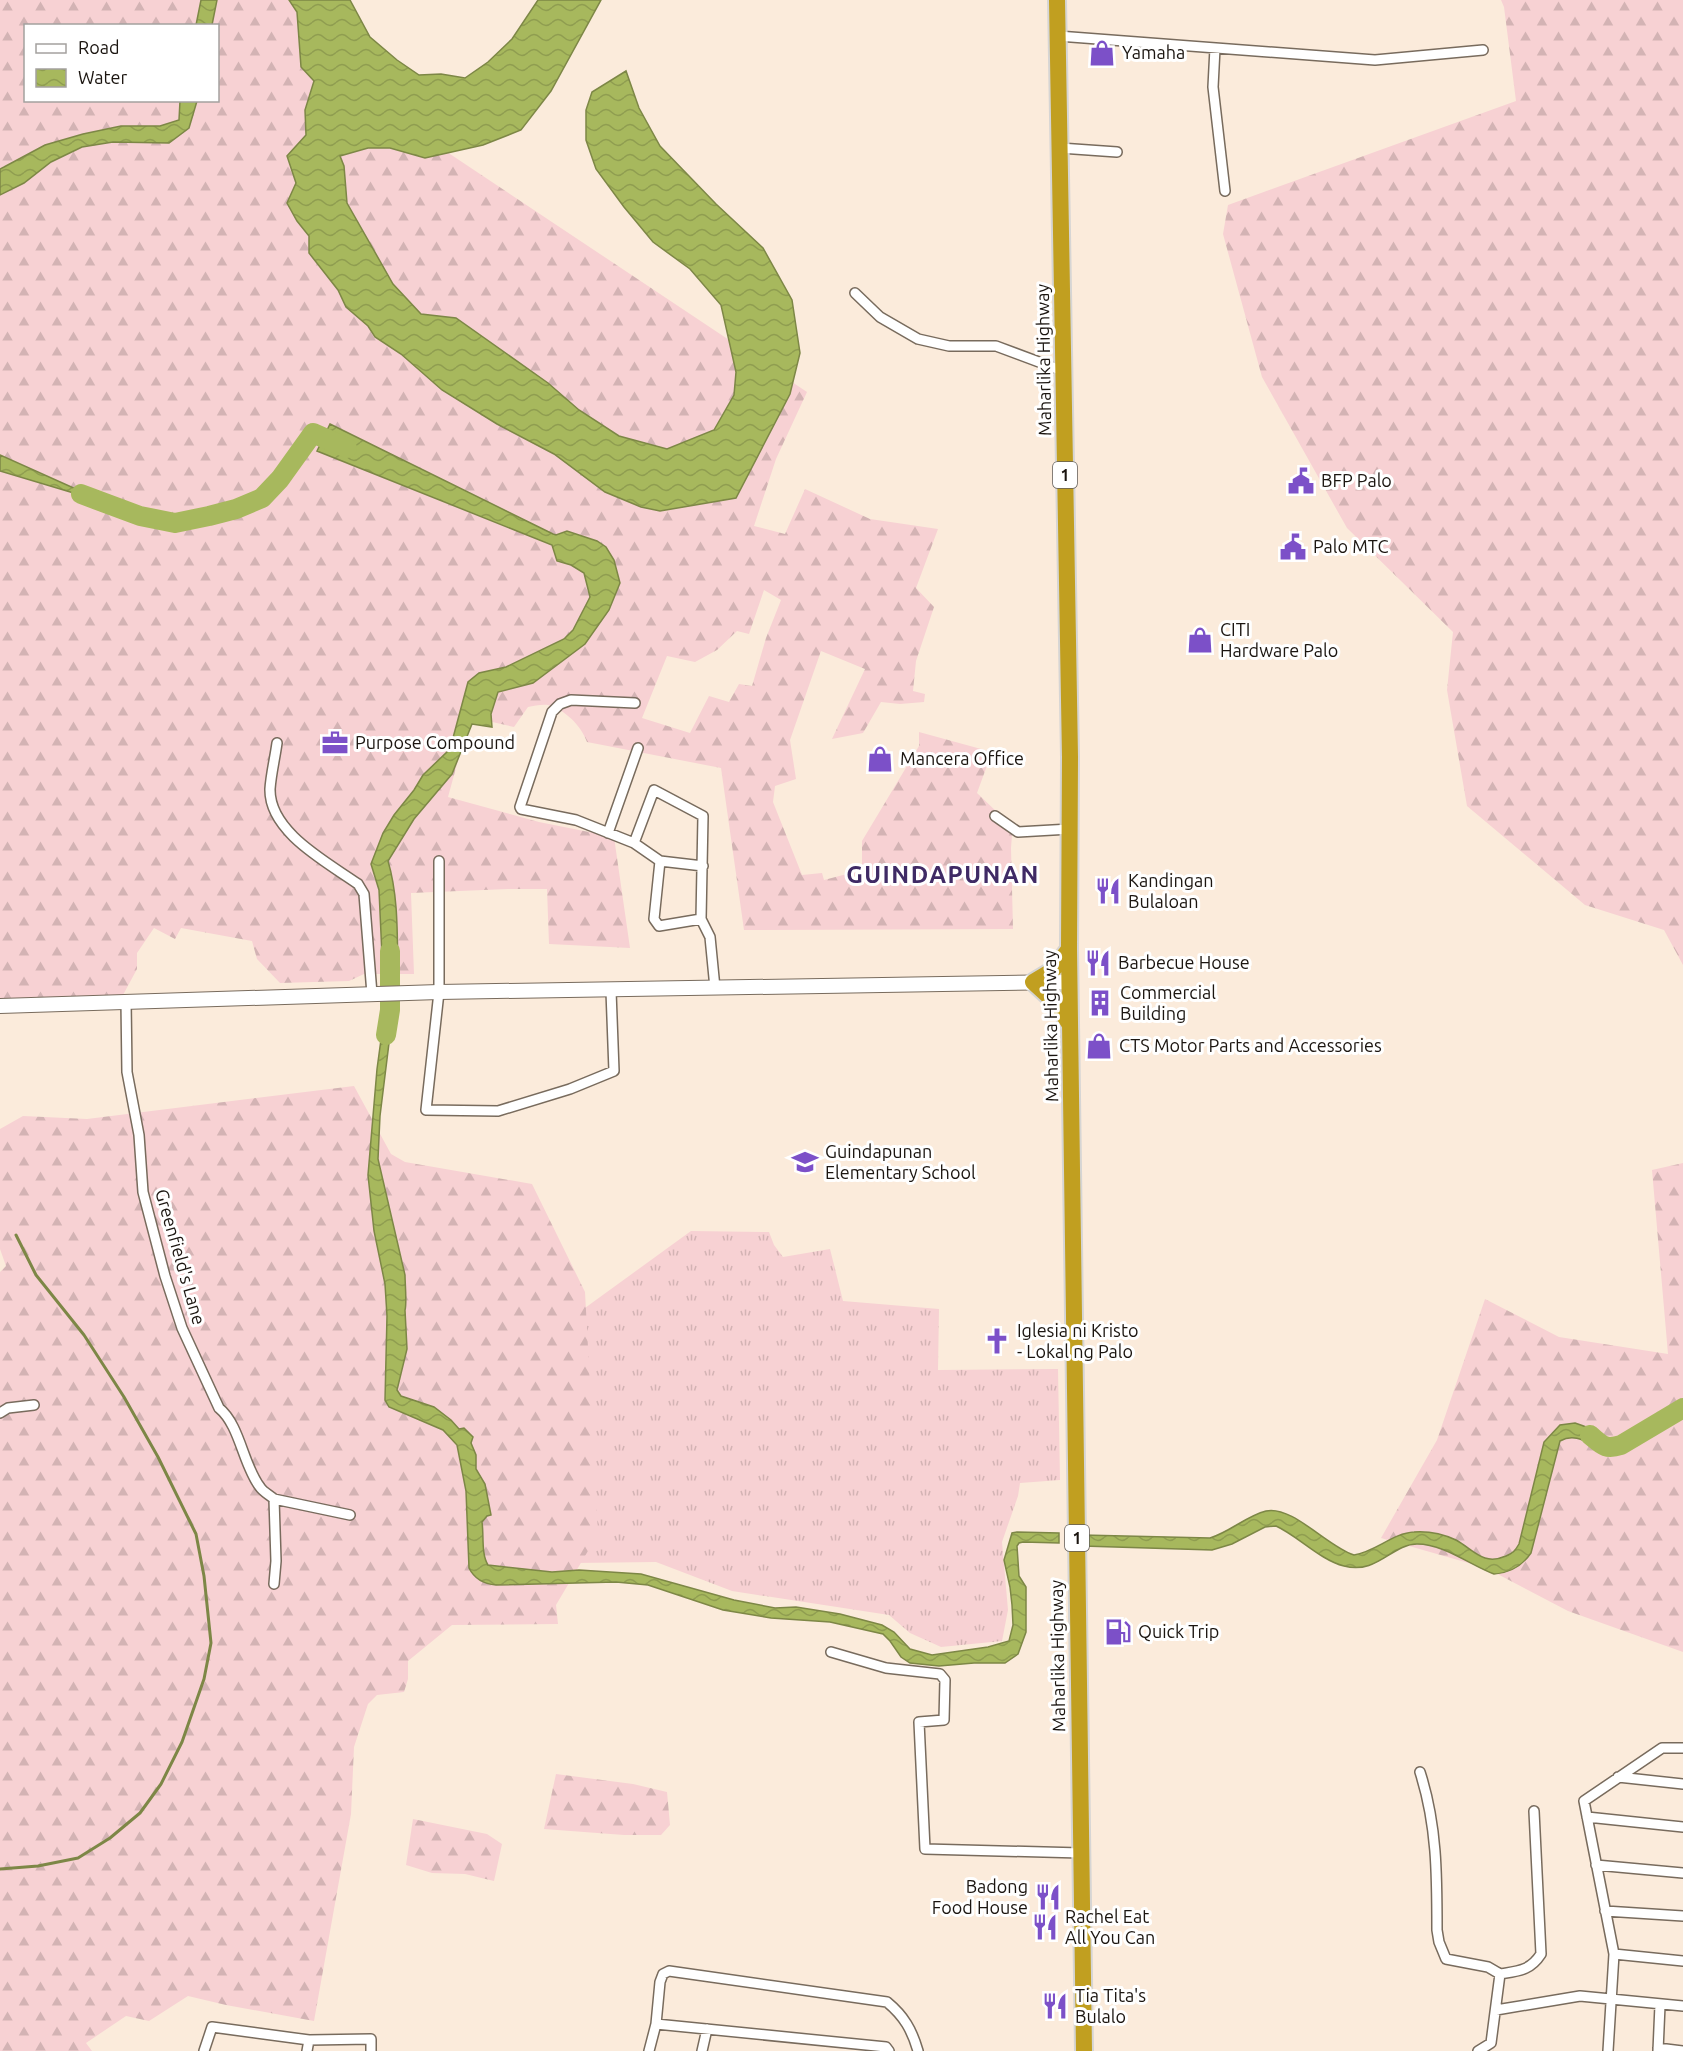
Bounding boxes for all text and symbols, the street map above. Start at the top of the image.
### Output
legend [24,24,219,102]
text: Road [78,37,120,57]
shop icon: Yamaha [1087,38,1117,68]
place label: Yamaha [1122,42,1185,62]
text: Water [78,67,128,87]
street label: Maharlika Highway [1032,283,1054,436]
road number: 1 [1053,462,1077,488]
public building icon: BFP Palo [1286,466,1316,496]
place label: BFP Palo [1321,470,1392,490]
public building icon: Palo MTC [1278,532,1308,562]
place label: Palo MTC [1313,536,1389,556]
place label: CITI Hardware Palo [1220,619,1338,660]
shop icon: CITI Hardware Palo [1185,625,1215,655]
office icon: Purpose Compound [320,728,350,758]
place label: Purpose Compound [355,732,515,752]
shop icon: Mancera Office [865,744,895,774]
place label: Mancera Office [900,748,1024,768]
district label: GUINDAPUNAN [846,861,1040,888]
place label: Kandingan Bulaloan [1128,870,1214,911]
restaurant icon: Kandingan Bulaloan [1093,876,1123,906]
restaurant icon: Barbecue House [1083,948,1113,978]
street label: Maharlika Highway [1039,949,1061,1102]
place label: Barbecue House [1118,952,1250,972]
place label: Commercial Building [1120,982,1216,1023]
building icon: Commercial Building [1085,988,1115,1018]
shop icon: CTS Motor Parts and Accessories [1084,1031,1114,1061]
place label: CTS Motor Parts and Accessories [1119,1035,1382,1055]
place label: Guindapunan Elementary School [825,1141,976,1182]
school or university icon: Guindapunan Elementary School [790,1147,820,1177]
street label: Greenfield's Lane [152,1187,210,1327]
place label: Iglesia ni Kristo - Lokal ng Palo [1017,1320,1138,1361]
church icon: Iglesia ni Kristo - Lokal ng Palo [982,1326,1012,1356]
road number: 1 [1065,1525,1089,1551]
street label: Maharlika Highway [1046,1579,1068,1732]
fuel station icon: Quick Trip [1103,1617,1133,1647]
place label: Quick Trip [1138,1621,1219,1642]
place label: Badong Food House [932,1876,1028,1917]
restaurant icon: Badong Food House [1033,1882,1063,1912]
place label: Rachel Eat All You Can [1065,1906,1155,1947]
restaurant icon: Rachel Eat All You Can [1030,1912,1060,1942]
place label: Tia Tita's Bulalo [1075,1985,1146,2026]
restaurant icon: Tia Tita's Bulalo [1040,1991,1070,2021]

